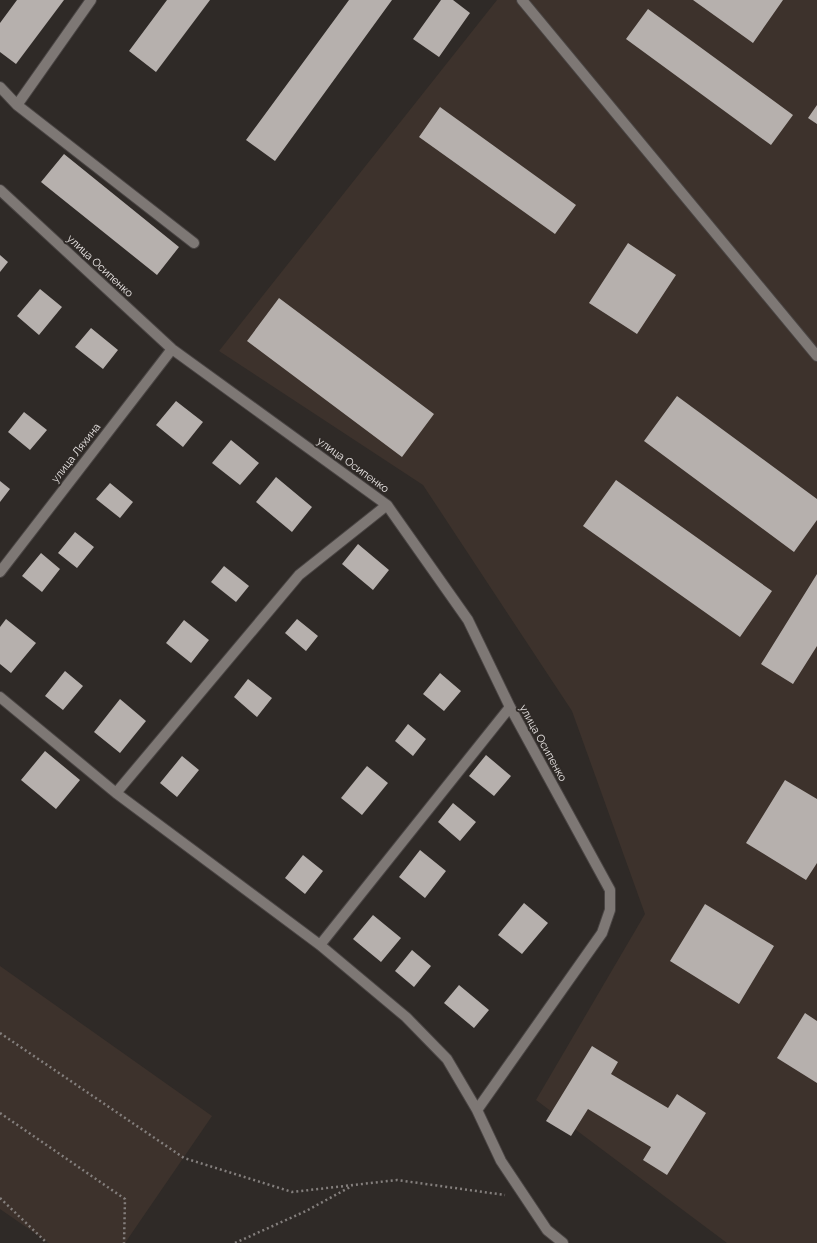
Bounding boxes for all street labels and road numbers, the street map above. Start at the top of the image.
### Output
street label: улица Осипенко [64,232,136,300]
street label: улица Ляхина [49,421,103,485]
street label: улица Осипенко [314,435,392,496]
street label: улица Осипенко [517,702,570,784]

